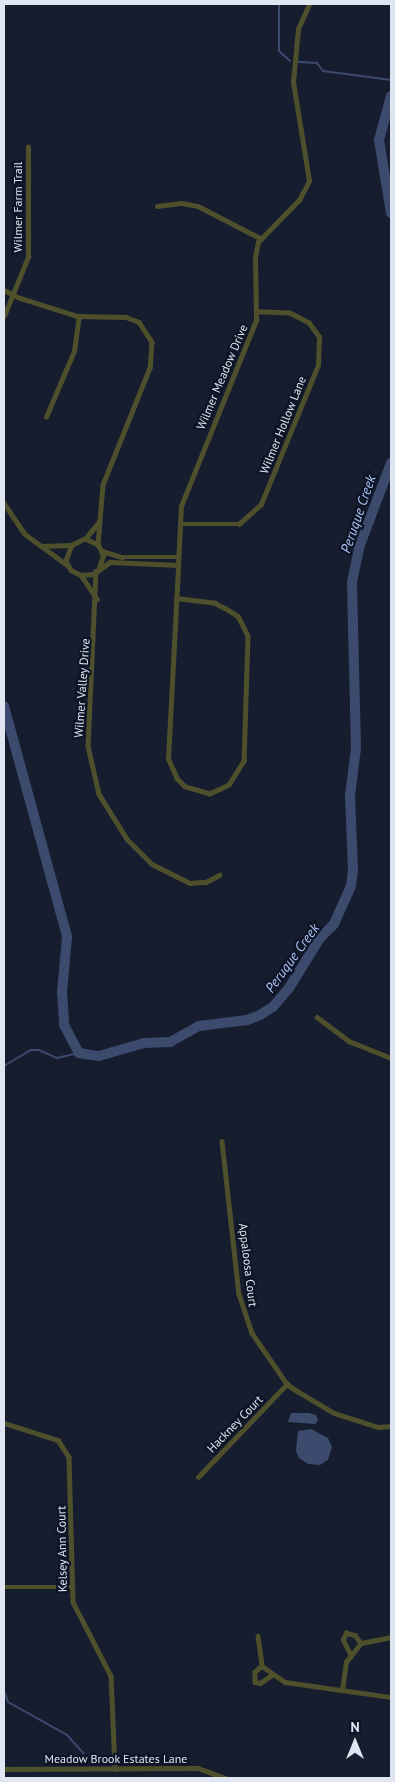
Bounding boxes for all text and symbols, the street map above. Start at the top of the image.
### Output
street label: Wilmer Farm Trail [11,161,25,253]
street label: Wilmer Meadow Drive [193,322,251,432]
street label: Wilmer Hollow Lane [257,374,309,476]
water label: Peruque Creek [337,473,379,555]
street label: Wilmer Valley Drive [71,637,93,739]
water label: Peruque Creek [261,920,323,996]
street label: Appaloosa Court [236,1222,260,1308]
street label: Hackney Court [204,1392,266,1456]
street label: Kelsey Ann Court [54,1505,70,1593]
north arrow [330,1717,380,1767]
text: N [350,1718,360,1736]
street label: Meadow Brook Estates Lane [44,1752,188,1766]

